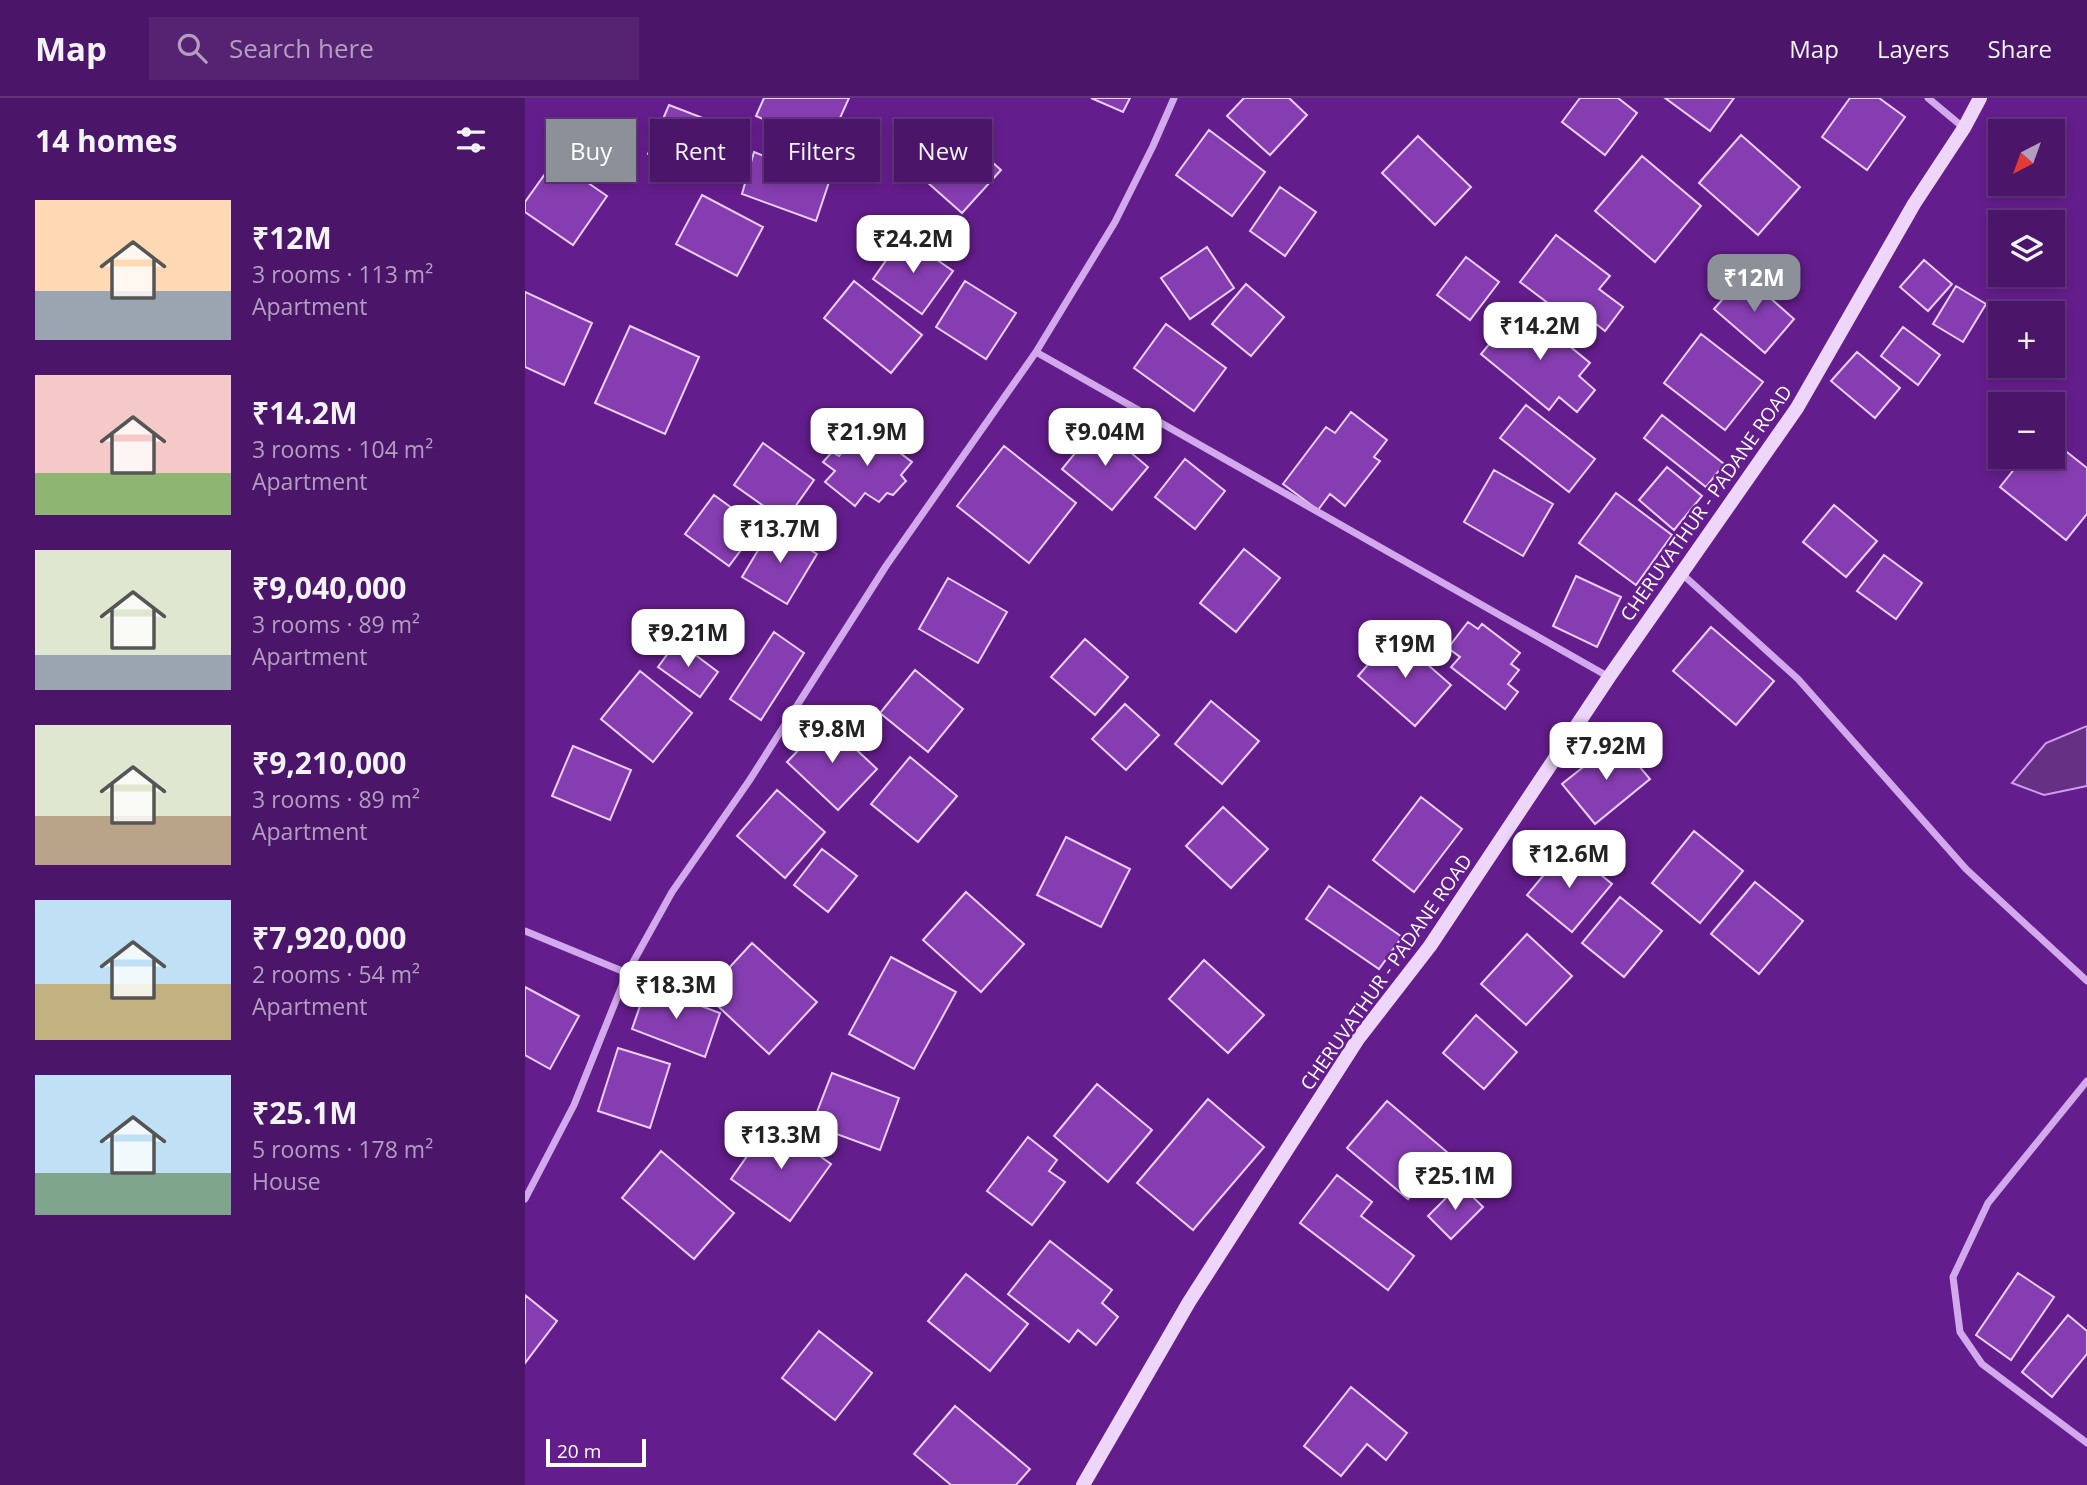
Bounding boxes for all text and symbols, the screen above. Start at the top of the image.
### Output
search box [149,17,639,80]
text: Map [35,26,107,71]
icon: search [173,29,211,67]
text: Search here [229,30,374,66]
text: Map [1789,32,1839,65]
text: Layers [1877,32,1950,65]
text: Share [1988,32,2052,65]
chip: Buy [546,119,636,182]
chip: Rent [650,119,750,182]
chip: Filters [764,119,880,182]
chip: New [894,119,992,182]
north arrow [1988,119,2065,196]
map controls [1988,119,2065,469]
text: 14 homes [35,120,178,161]
icon: filters [452,121,490,159]
button: layers [1988,210,2065,287]
pin: ₹24.2M [856,216,970,275]
text: ₹12M [252,217,332,258]
text: ₹24.2M [873,222,953,254]
icon: home [91,228,175,312]
pin: ₹12M [1713,254,1795,314]
text: 3 rooms · 113 m² [252,258,433,290]
text: ₹12M [1723,261,1785,293]
text: Apartment [252,290,368,322]
button: + [1988,301,2065,378]
pin: ₹14.2M [1483,302,1597,362]
text: ₹14.2M [1500,309,1580,341]
street label: CHERUVATHUR - PADANE ROAD [1614,380,1798,626]
text: ₹14.2M [252,392,357,433]
button: − [1988,392,2065,469]
icon: home [91,403,175,487]
pin: ₹21.9M [810,408,924,468]
pin: ₹9.04M [1048,408,1162,468]
text: ₹21.9M [827,415,907,447]
text: ₹9.04M [1065,415,1145,447]
text: 3 rooms · 104 m² [252,433,433,465]
text: Apartment [252,465,368,497]
pin: ₹13.7M [723,505,837,565]
text: ₹13.7M [740,512,820,544]
text: ₹9,040,000 [252,567,406,608]
icon: home [91,578,175,662]
text: 3 rooms · 89 m² [252,608,420,640]
pin: ₹9.21M [631,610,745,669]
text: ₹9.21M [648,616,728,648]
pin: ₹19M [1364,620,1446,680]
text: ₹19M [1374,627,1436,659]
text: Apartment [252,640,368,672]
pin: ₹9.8M [783,706,881,765]
text: ₹9.8M [798,712,866,744]
pin: ₹7.92M [1549,722,1663,782]
text: ₹7.92M [1566,729,1646,761]
text: ₹9,210,000 [252,742,406,783]
icon: home [91,753,175,837]
text: 3 rooms · 89 m² [252,783,420,815]
text: Apartment [252,815,368,847]
pin: ₹12.6M [1512,830,1626,890]
text: ₹12.6M [1529,837,1609,869]
street label: CHERUVATHUR - PADANE ROAD [1294,849,1478,1095]
text: ₹7,920,000 [252,917,406,958]
icon: home [91,928,175,1012]
text: 2 rooms · 54 m² [252,958,420,990]
pin: ₹18.3M [619,962,733,1021]
text: ₹18.3M [636,968,716,1000]
text: Apartment [252,990,368,1022]
text: ₹25.1M [252,1092,357,1133]
icon: home [91,1103,175,1187]
pin: ₹13.3M [724,1112,838,1171]
text: ₹13.3M [741,1118,821,1150]
text: 5 rooms · 178 m² [252,1133,433,1165]
pin: ₹25.1M [1398,1152,1512,1212]
text: ₹25.1M [1415,1159,1495,1191]
text: House [252,1165,321,1197]
scale bar [546,1436,646,1468]
text: 20 m [557,1438,601,1464]

